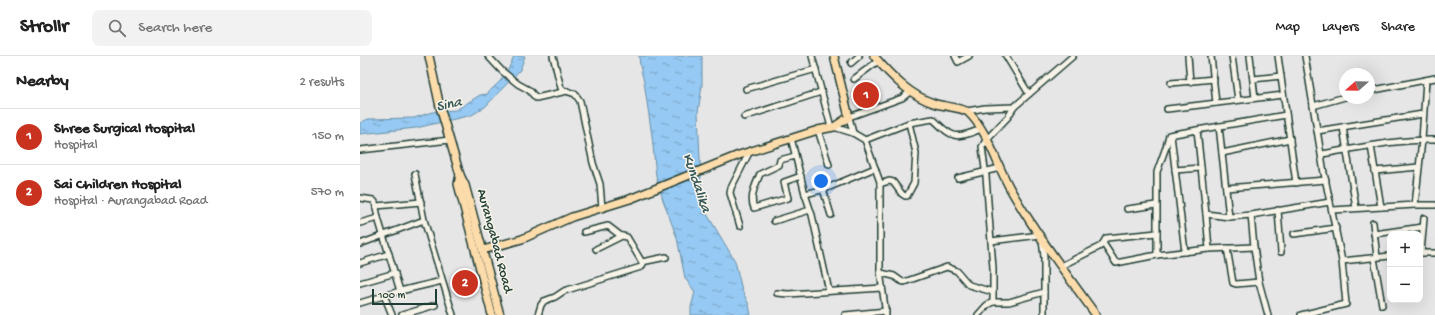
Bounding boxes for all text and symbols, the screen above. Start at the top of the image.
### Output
search box [92,10,372,46]
text: Strollr [20,16,68,39]
icon: search [106,17,128,39]
text: Search here [138,19,212,37]
text: Map [1276,19,1300,36]
text: Layers [1322,19,1359,36]
text: Share [1381,19,1415,36]
north arrow [1339,68,1375,104]
text: Nearby [16,72,69,92]
text: 2 results [299,75,344,90]
pin: 1 [853,80,879,110]
water label: Sina [434,93,465,117]
text: Shree Surgical Hospital [54,120,195,138]
text: 1 [26,129,32,144]
text: 150 m [312,129,344,144]
text: Hospital [54,138,98,153]
water label: Kundalika [678,151,715,216]
your location [811,171,831,191]
text: Sai Children Hospital [54,176,182,194]
text: 2 [26,185,32,200]
text: 570 m [311,185,344,200]
street label: Aurangabad Road [472,187,517,297]
text: Hospital · Aurangabad Road [54,194,207,209]
map controls [1387,231,1423,303]
button: + [1387,231,1423,267]
button: − [1387,267,1423,303]
pin: 2 [452,268,478,298]
scale bar [372,287,437,306]
text: 100 m [378,290,405,302]

